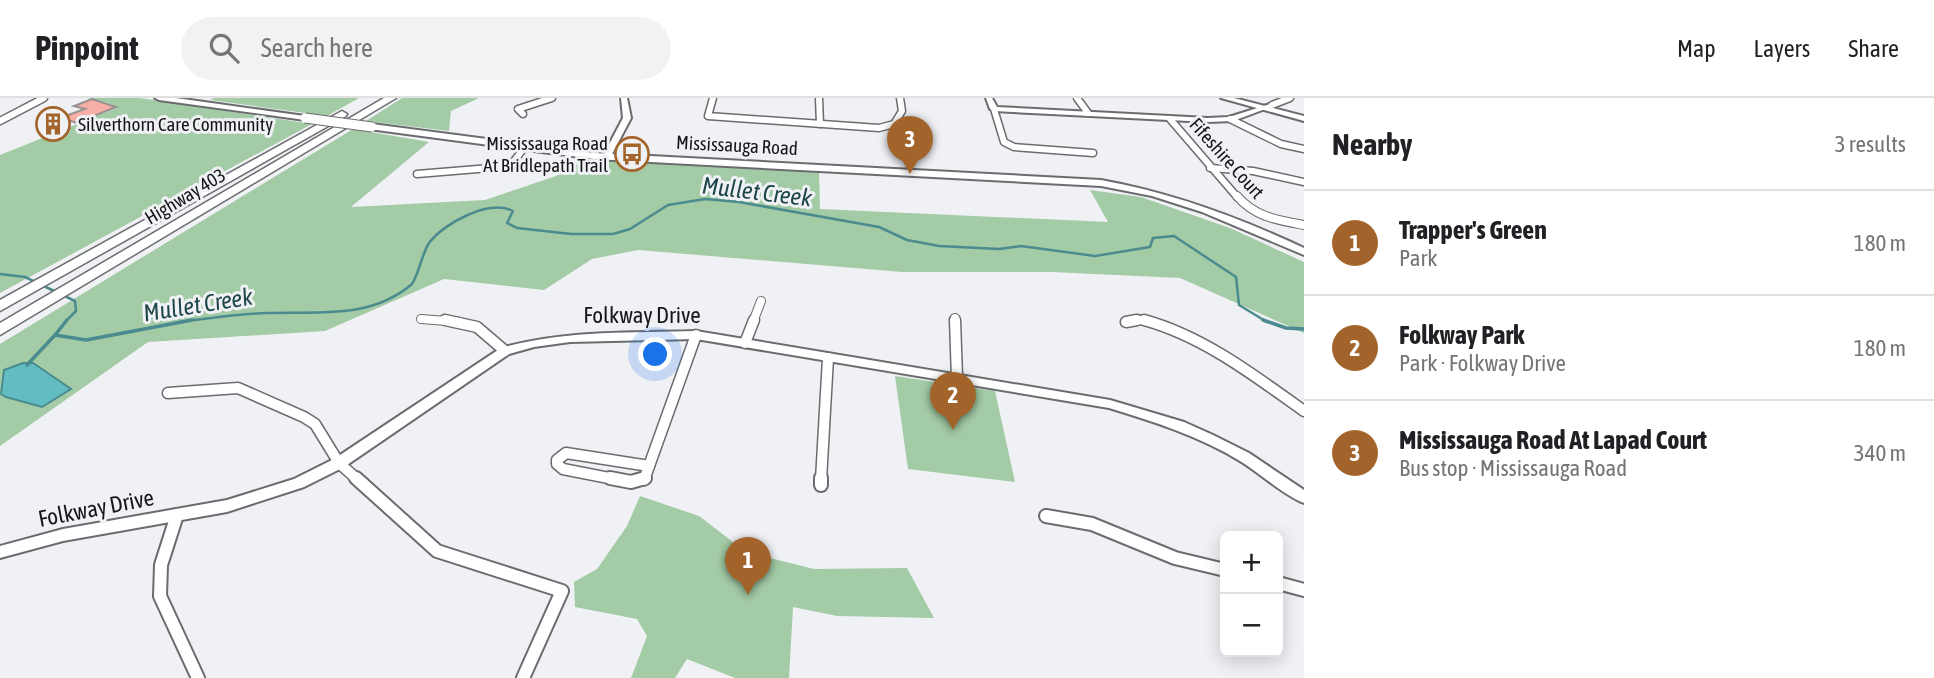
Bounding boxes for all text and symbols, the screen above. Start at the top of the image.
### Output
search box [181,17,671,80]
text: Pinpoint [35,29,139,67]
icon: search [205,29,243,67]
text: Search here [261,33,373,63]
text: Map [1677,35,1716,62]
text: Layers [1754,35,1810,62]
text: Share [1848,35,1899,62]
building icon: Silverthorn Care Community [34,105,72,143]
place label: Silverthorn Care Community [78,113,273,135]
street label: Fifeshire Court [1185,113,1269,203]
pin: 3 [887,116,933,174]
text: Nearby [1332,127,1412,161]
street label: Mississauga Road [676,131,798,159]
text: 3 results [1835,131,1906,157]
place label: Mississauga Road At Bridlepath Trail [483,132,608,176]
bus stop icon: Mississauga Road At Bridlepath Trail [613,135,651,173]
street label: Highway 403 [141,163,229,229]
water label: Mullet Creek [701,171,814,212]
text: Trapper's Green [1399,215,1547,245]
text: 1 [1350,230,1360,256]
text: 180 m [1854,230,1906,256]
text: Park [1399,245,1437,271]
water label: Mullet Creek [141,282,255,326]
street label: Folkway Drive [583,302,701,328]
text: Folkway Park [1399,320,1525,350]
text: 2 [1350,335,1360,361]
text: 180 m [1854,335,1906,361]
your location [638,337,672,371]
text: Park · Folkway Drive [1399,350,1566,376]
pin: 2 [930,372,976,430]
text: Mississauga Road At Lapad Court [1399,425,1707,455]
text: 3 [1350,440,1360,466]
text: 340 m [1854,440,1906,466]
text: Bus stop · Mississauga Road [1399,455,1627,481]
street label: Folkway Drive [36,484,156,532]
map controls [1220,531,1283,657]
button: + [1220,531,1283,594]
pin: 1 [725,537,771,595]
button: − [1220,594,1283,657]

